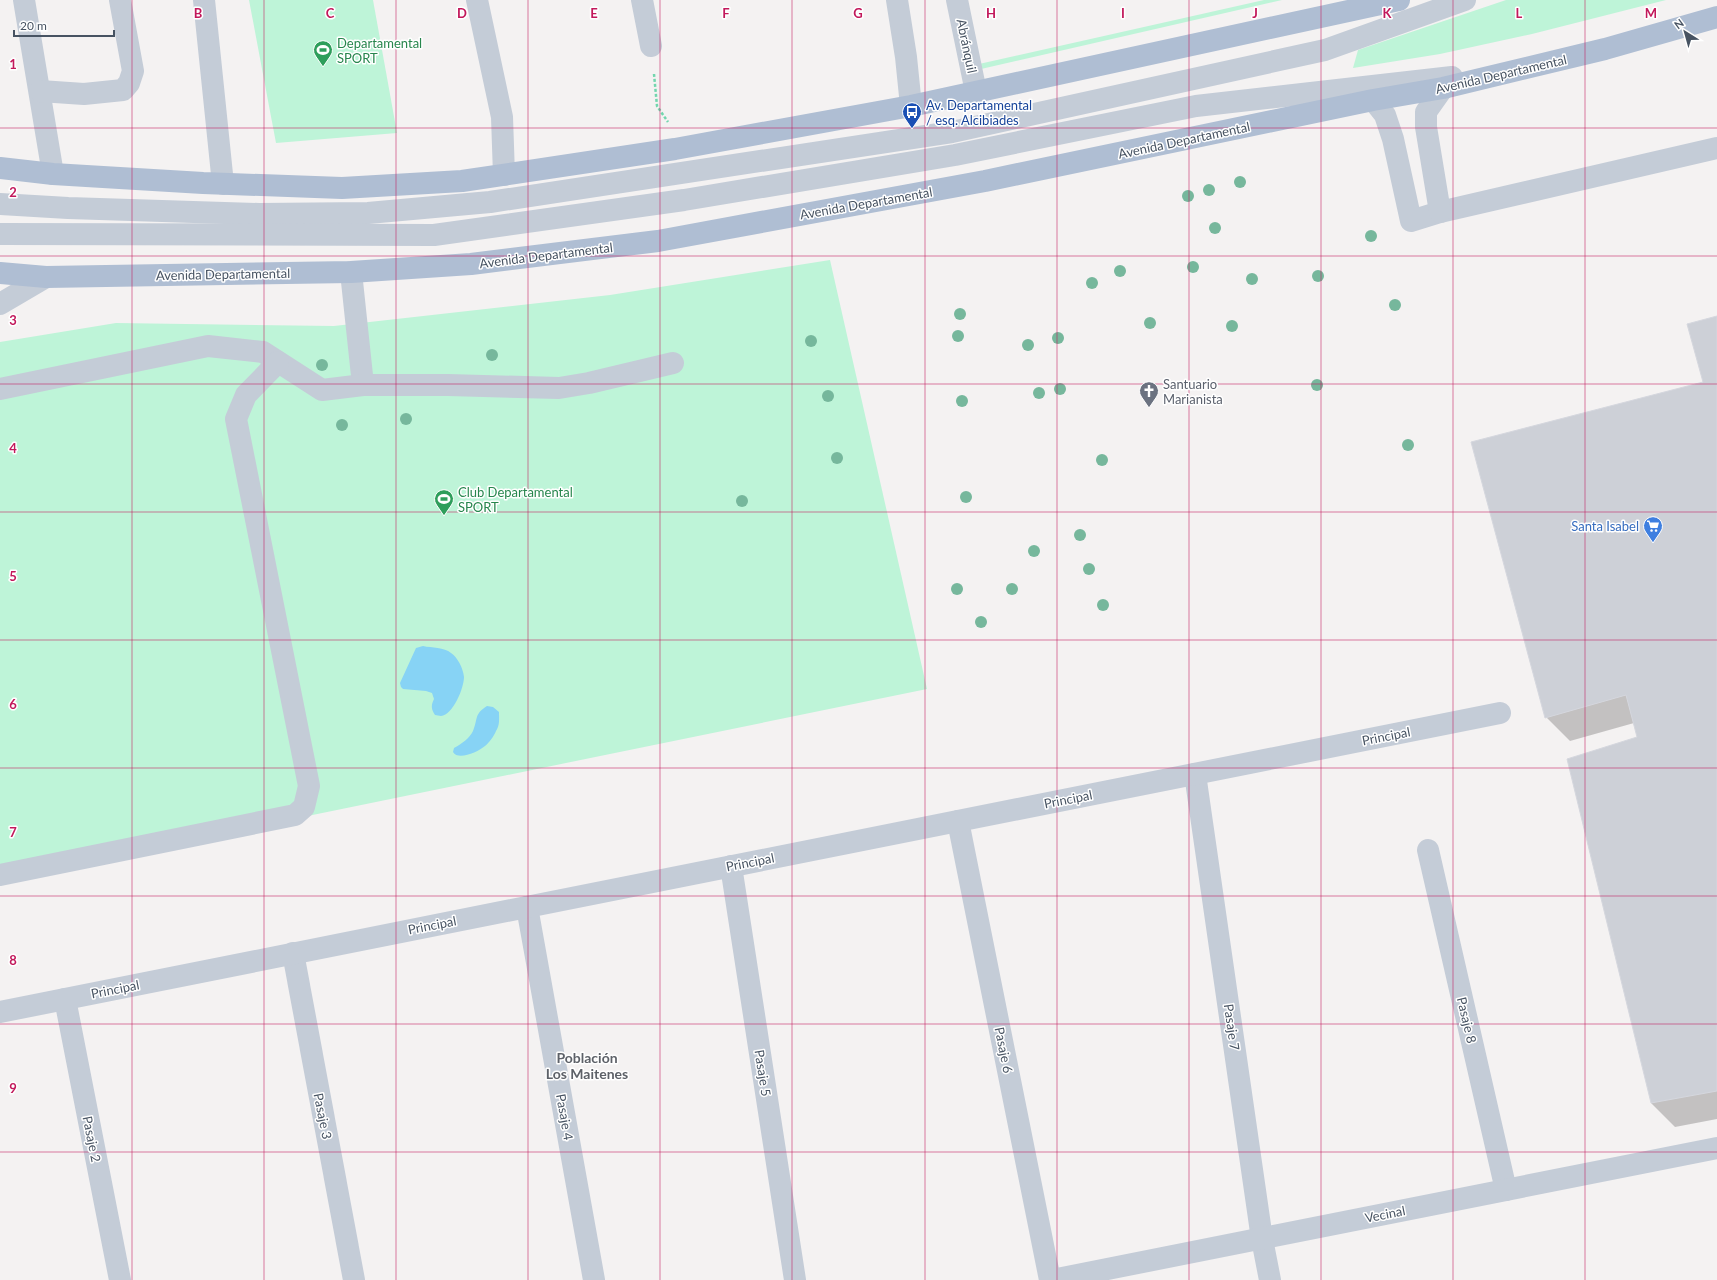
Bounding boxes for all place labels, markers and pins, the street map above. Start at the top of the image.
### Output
place label: Departamental SPORT [337,35,422,66]
sports icon: Departamental SPORT [312,39,334,67]
place label: Av. Departamental / esq. Alcibiades [926,97,1032,128]
bus stop icon: Av. Departamental / esq. Alcibiades [901,101,923,129]
place label: Santuario Marianista [1163,376,1223,407]
church icon: Santuario Marianista [1138,380,1160,408]
place label: Club Departamental SPORT [458,484,573,515]
sports icon: Club Departamental SPORT [433,488,455,516]
supermarket icon: Santa Isabel [1642,515,1664,543]
place label: Santa Isabel [1571,518,1639,534]

